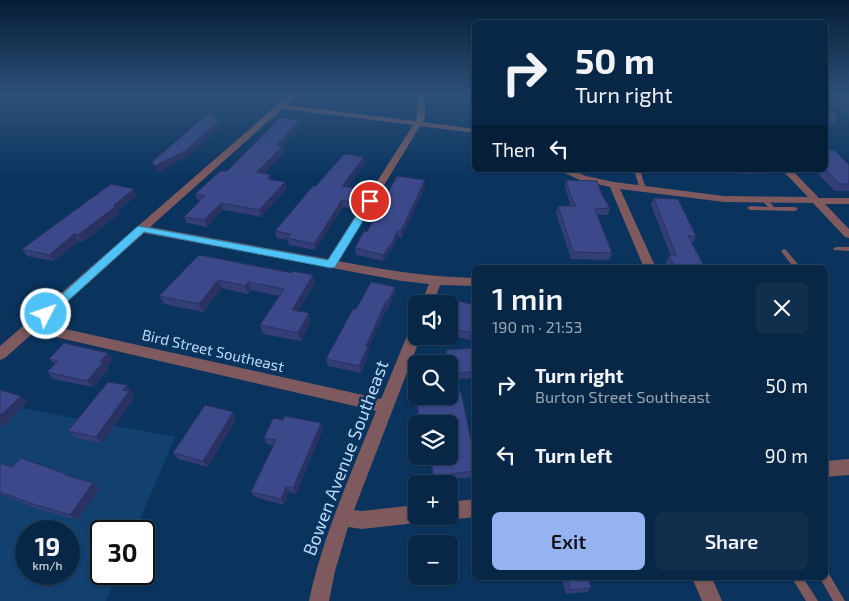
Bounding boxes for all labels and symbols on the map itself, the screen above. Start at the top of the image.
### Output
pin [349,180,391,222]
position arrow [19,287,71,339]
street label: Bird Street Southeast [140,325,286,375]
street label: Bowen Avenue Southeast [298,357,393,558]
speed limit sign: 30 [90,520,155,585]

